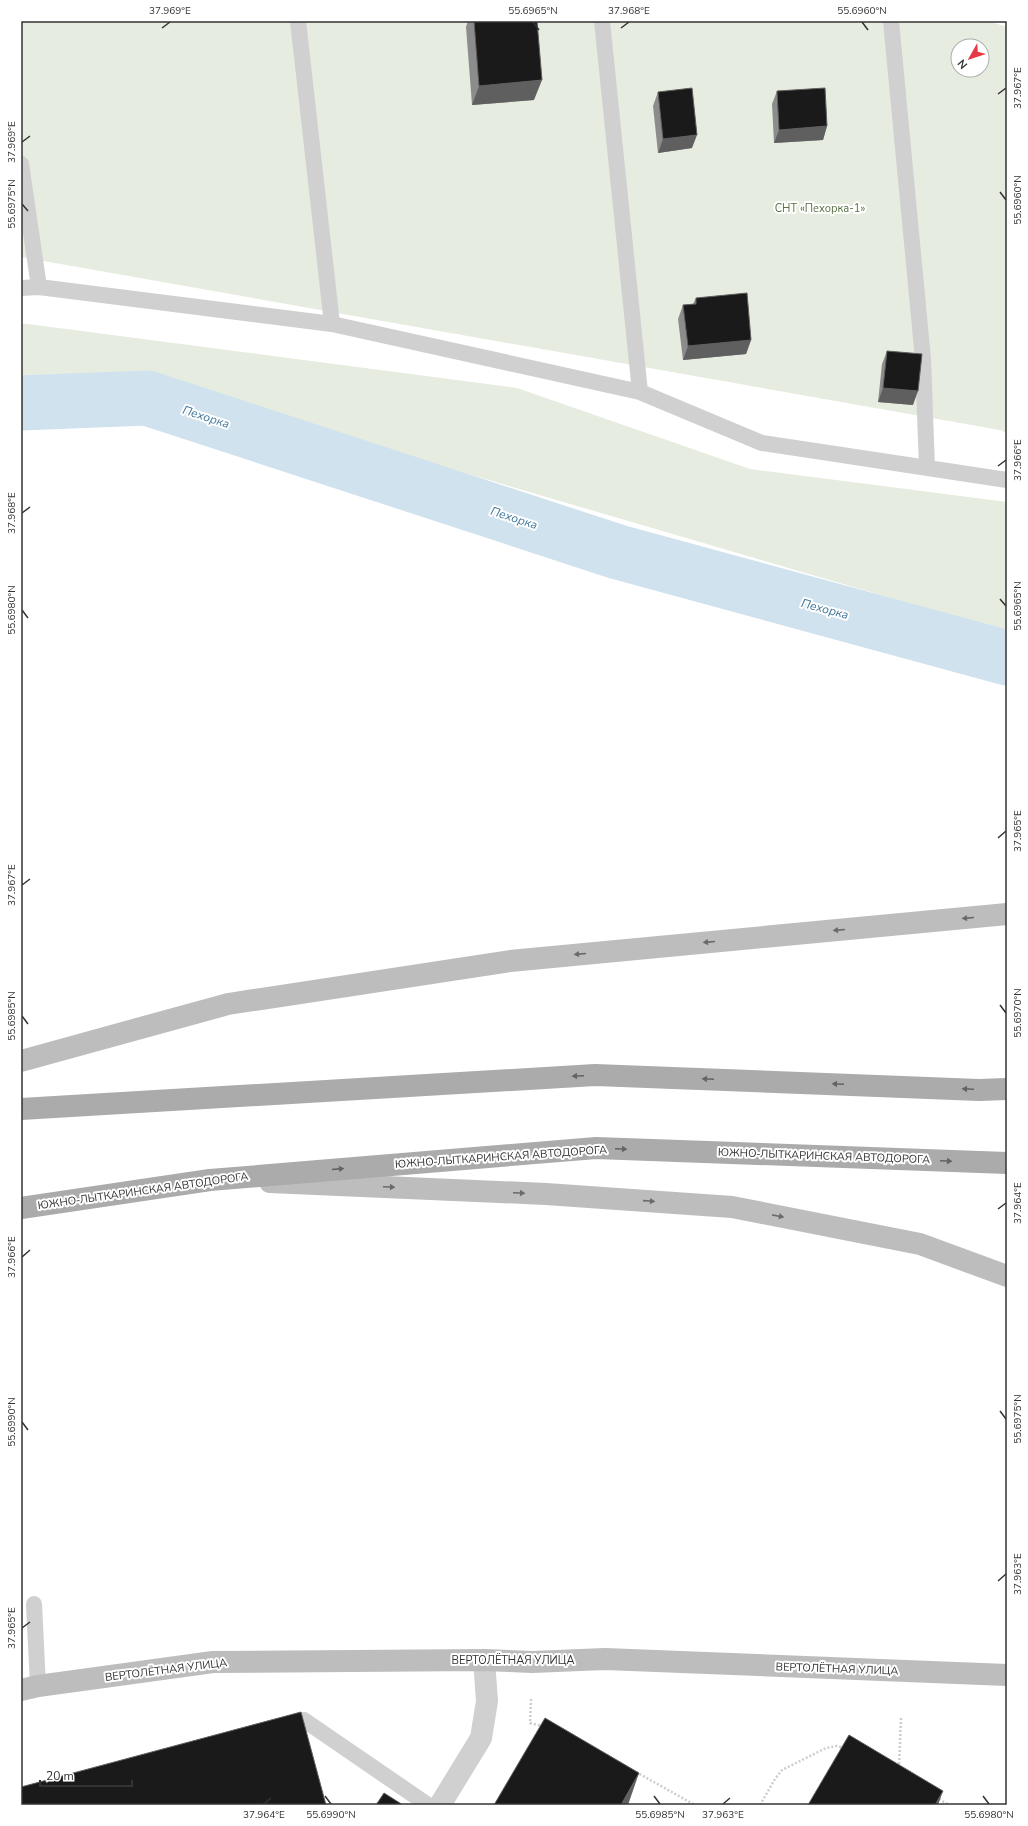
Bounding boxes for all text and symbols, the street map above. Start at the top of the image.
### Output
text: 37.969°E [149,4,191,18]
text: 55.6965°N [508,4,558,18]
text: 37.968°E [608,4,650,18]
text: 55.6960°N [837,4,887,18]
north arrow [950,38,990,78]
text: N [954,56,971,72]
text: 37.967°E [1011,67,1025,109]
text: 37.969°E [5,121,19,163]
text: 55.6960°N [1011,175,1025,225]
text: 55.6975°N [5,179,19,229]
park label: СНТ «Пехорка-1» [775,201,865,216]
water label: Пехорка [180,402,232,432]
text: 37.966°E [1011,439,1025,481]
text: 37.968°E [5,492,19,534]
water label: Пехорка [488,503,540,533]
text: 55.6965°N [1011,581,1025,631]
text: 55.6980°N [5,585,19,635]
water label: Пехорка [800,595,850,623]
text: 37.965°E [1011,810,1025,852]
text: 37.967°E [5,864,19,906]
one-way arrow [962,914,974,921]
one-way arrow [833,927,845,933]
one-way arrow [703,939,715,945]
one-way arrow [574,951,586,958]
text: 55.6970°N [1011,988,1025,1038]
text: 55.6985°N [5,991,19,1041]
one-way arrow [572,1072,584,1079]
one-way arrow [701,1076,714,1082]
one-way arrow [831,1081,844,1087]
one-way arrow [962,1086,974,1093]
street label: ЮЖНО-ЛЫТКАРИНСКАЯ АВТОДОРОГА [395,1142,607,1172]
street label: ЮЖНО-ЛЫТКАРИНСКАЯ АВТОДОРОГА [718,1145,930,1167]
one-way arrow [615,1146,628,1152]
one-way arrow [940,1158,953,1164]
one-way arrow [332,1166,344,1173]
street label: ЮЖНО-ЛЫТКАРИНСКАЯ АВТОДОРОГА [37,1169,249,1213]
text: 37.964°E [1011,1182,1025,1224]
one-way arrow [383,1184,395,1191]
one-way arrow [513,1190,526,1196]
one-way arrow [643,1198,655,1205]
one-way arrow [772,1213,784,1219]
text: 37.966°E [5,1236,19,1278]
text: 55.6975°N [1011,1394,1025,1444]
text: 55.6990°N [5,1397,19,1447]
text: 37.963°E [1011,1553,1025,1595]
text: 37.965°E [5,1607,19,1649]
street label: ВЕРТОЛЁТНАЯ УЛИЦА [452,1653,574,1668]
street label: ВЕРТОЛЁТНАЯ УЛИЦА [104,1655,228,1685]
street label: ВЕРТОЛЁТНАЯ УЛИЦА [775,1659,899,1679]
scale bar [40,1762,132,1788]
text: 20 m [46,1768,74,1784]
text: 37.964°E [243,1808,285,1822]
text: 55.6990°N [306,1808,356,1822]
text: 55.6985°N [635,1808,685,1822]
text: 37.963°E [702,1808,744,1822]
text: 55.6980°N [964,1808,1014,1822]

